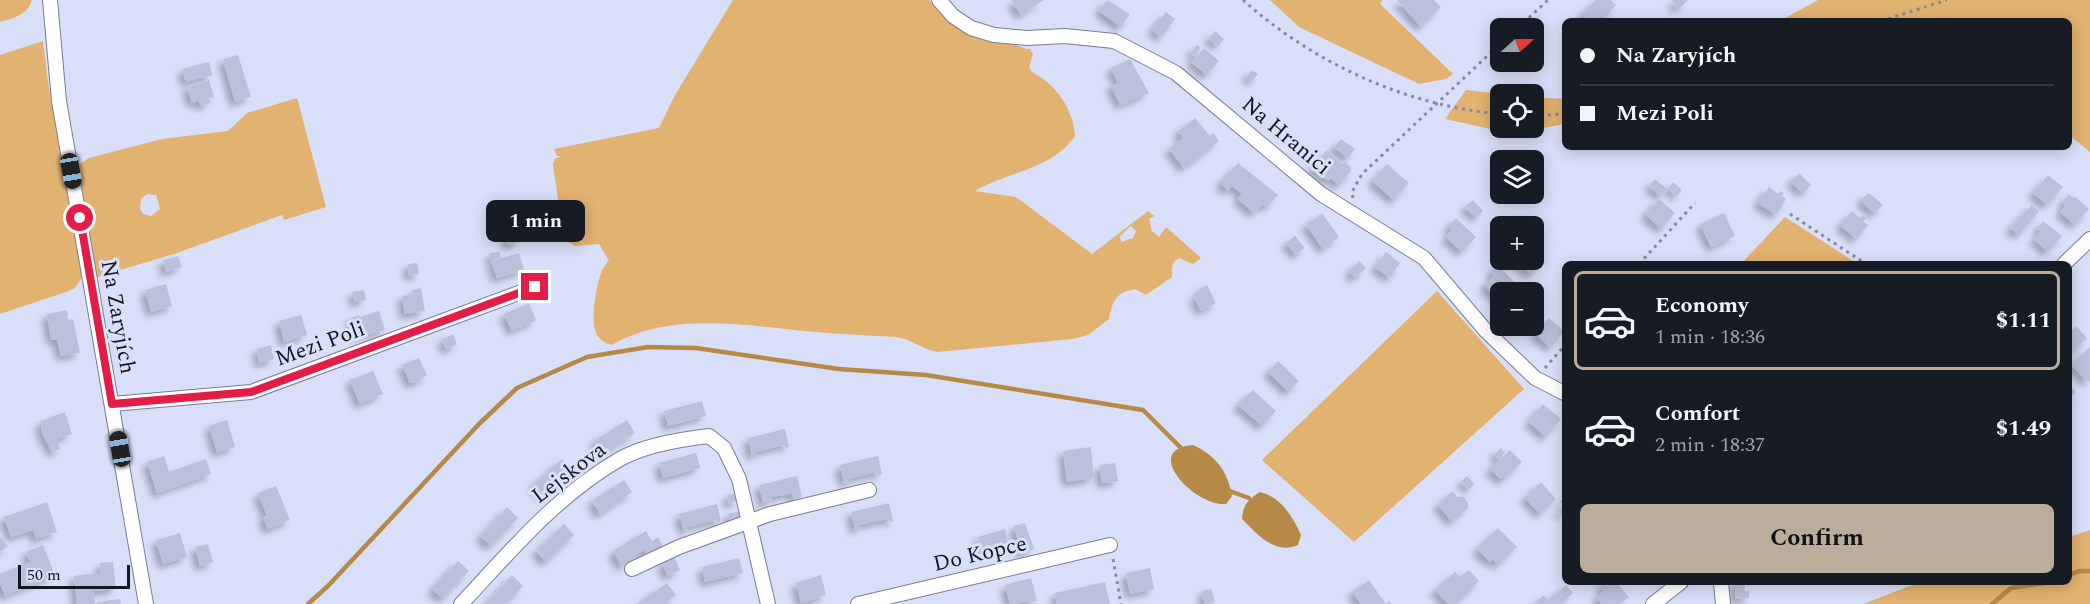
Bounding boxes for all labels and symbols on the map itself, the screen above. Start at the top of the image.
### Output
north arrow [1490,18,1544,72]
street label: Na Hranici [1234,89,1338,183]
car [59,152,83,190]
callout: 1 min [486,200,584,242]
route start [66,204,93,231]
street label: Na Zaryjích [92,257,144,377]
route end [521,273,548,300]
street label: Mezi Poli [270,312,370,376]
car [108,430,132,468]
street label: Lejskova [525,434,613,512]
street label: Do Kopce [930,527,1030,581]
scale bar [18,562,130,590]

